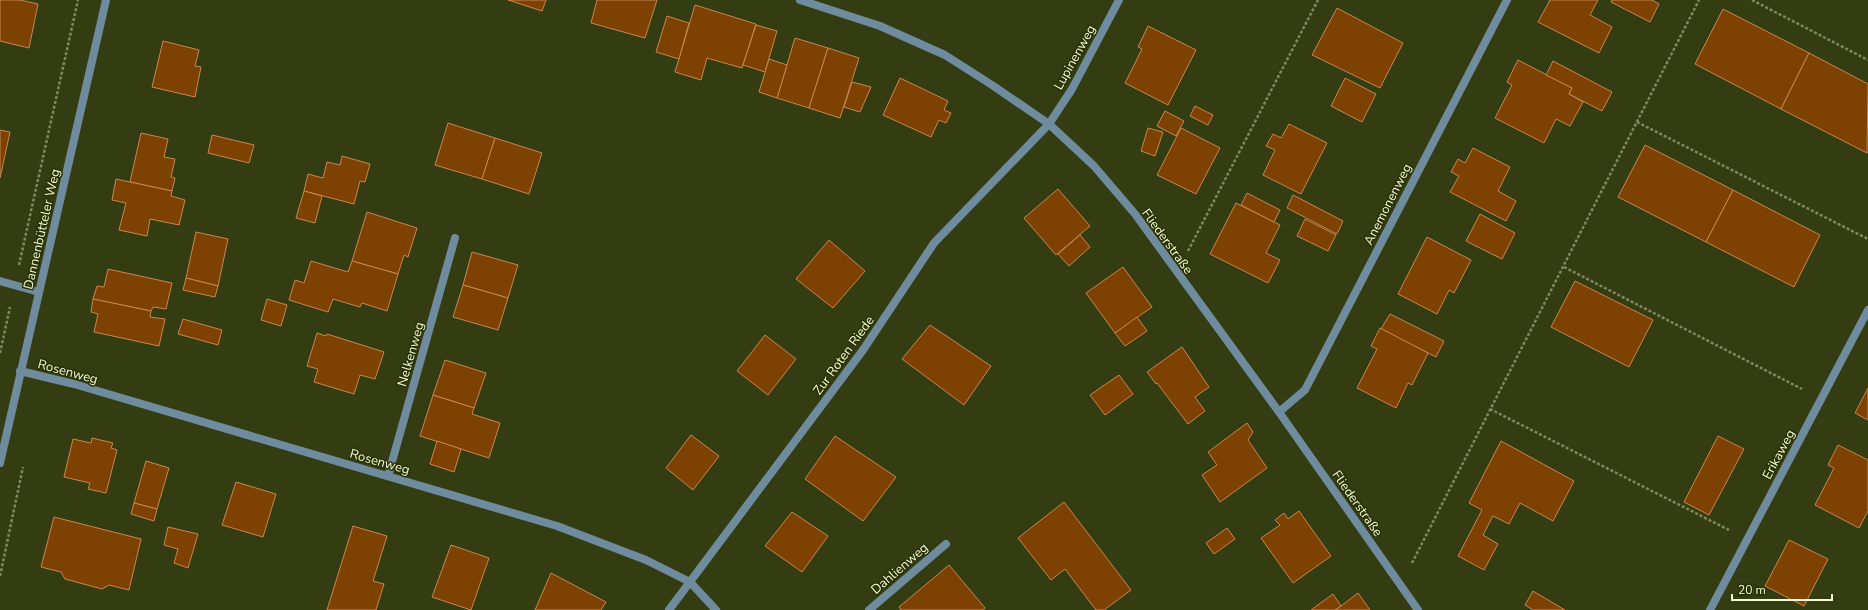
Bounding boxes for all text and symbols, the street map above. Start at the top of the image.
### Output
street label: Lupinenweg [1050,22,1100,93]
street label: Anemonenweg [1360,161,1416,248]
street label: Dannenbütteler Weg [19,167,65,291]
street label: Fliederstraße [1137,205,1197,278]
street label: Zur Roten Riede [809,312,879,399]
street label: Nelkenweg [393,320,429,389]
street label: Rosenweg [36,355,100,389]
street label: Erikaweg [1758,426,1799,482]
street label: Rosenweg [348,445,412,479]
street label: Fliederstraße [1328,467,1387,540]
street label: Dahlienweg [867,539,932,599]
scale bar [1732,576,1832,602]
text: 20 m [1738,582,1766,598]

